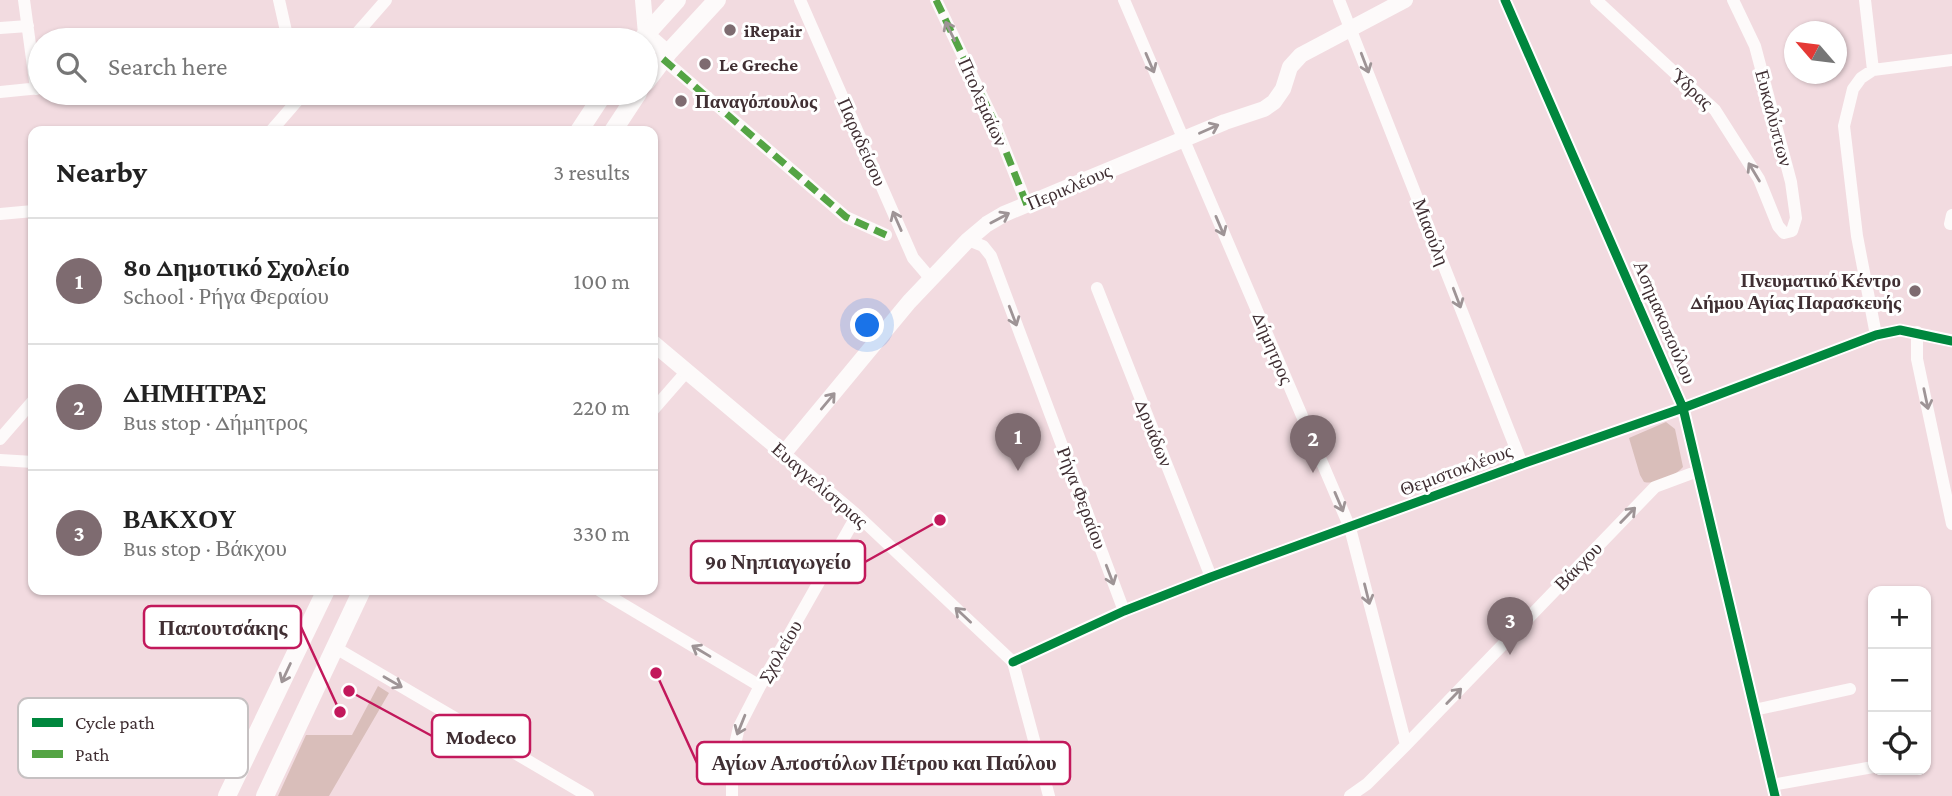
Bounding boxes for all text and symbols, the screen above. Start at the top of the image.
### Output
place label: iRepair [744,20,803,41]
one-way arrow [943,20,956,41]
north arrow [1784,21,1847,84]
marker: iRepair [722,22,738,38]
search box [28,28,658,105]
icon: search [52,48,90,86]
text: Search here [108,52,227,81]
one-way arrow [1145,52,1158,73]
one-way arrow [1359,52,1372,73]
place label: Le Greche [719,54,798,75]
street label: Πτολεμαίων [954,55,1012,150]
marker: Le Greche [697,56,713,72]
street label: Ύδρας [1666,64,1718,114]
street label: Ευκαλύπτων [1751,67,1797,169]
place label: Παναγόπουλος [695,91,818,112]
marker: Παναγόπουλος [673,93,689,109]
street label: Παραδείσου [833,95,891,189]
one-way arrow [1198,122,1219,135]
text: Nearby [56,155,147,188]
text: 3 results [553,159,630,185]
street label: Περικλέους [1024,160,1115,214]
one-way arrow [1747,163,1761,183]
street label: Μιαούλη [1409,196,1453,268]
one-way arrow [989,210,1010,224]
one-way arrow [889,211,902,232]
one-way arrow [1214,215,1227,236]
text: 8ο Δημοτικό Σχολείο [123,253,350,282]
street label: Ασημακοπούλου [1630,257,1700,387]
text: 1 [75,268,83,294]
text: 100 m [574,268,630,294]
place label: Πνευματικό Κέντρο Δήμου Αγίας Παρασκευής [1691,270,1902,313]
text: School · Ρήγα Φεραίου [123,283,329,309]
marker: Πνευματικό Κέντρο Δήμου Αγίας Παρασκευής [1907,283,1923,299]
one-way arrow [1451,286,1464,308]
one-way arrow [1008,304,1021,326]
your location [850,308,884,342]
street label: Δήμητρος [1248,309,1298,388]
text: ΔΗΜΗΤΡΑΣ [123,379,266,408]
one-way arrow [1919,387,1933,410]
one-way arrow [820,393,836,411]
text: 2 [73,394,85,420]
text: 220 m [572,394,630,420]
street label: Δρυάδων [1131,396,1177,470]
text: Bus stop · Δήμητρος [123,409,307,435]
pin: 1 [995,413,1041,471]
pin: 2 [1290,415,1336,473]
street label: Ευαγγελίστριας [768,438,872,532]
street label: Θεμιστοκλέους [1397,440,1515,500]
street label: Ρήγα Φεραίου [1053,444,1111,552]
one-way arrow [1334,491,1347,512]
text: ΒΑΚΧΟΥ [123,505,236,534]
one-way arrow [1620,506,1637,523]
text: 3 [73,520,85,546]
text: 330 m [572,520,630,546]
text: Bus stop · Βάκχου [123,535,287,561]
street label: Βάκχου [1550,537,1606,595]
callout: 9ο Νηπιαγωγείο [691,541,865,583]
text: 9ο Νηπιαγωγείο [705,550,851,574]
one-way arrow [1105,563,1118,585]
one-way arrow [1361,582,1374,604]
map controls [1868,586,1931,775]
button: + [1868,586,1931,649]
pin: 3 [1487,597,1533,655]
callout: Παπουτσάκης [144,606,301,648]
one-way arrow [955,607,972,624]
text: Παπουτσάκης [159,616,289,640]
street label: Σχολείου [754,616,806,686]
one-way arrow [691,644,712,657]
button: − [1868,649,1931,712]
one-way arrow [278,662,292,683]
one-way arrow [382,675,402,689]
one-way arrow [1445,688,1462,705]
legend [18,698,248,778]
text: Cycle path [75,712,155,733]
button: locate [1868,712,1931,775]
one-way arrow [734,714,747,735]
callout: Modeco [432,715,530,757]
text: Modeco [446,725,516,749]
callout: Αγίων Αποστόλων Πέτρου και Παύλου [697,742,1070,784]
text: Path [75,744,110,765]
text: Αγίων Αποστόλων Πέτρου και Παύλου [711,751,1057,775]

